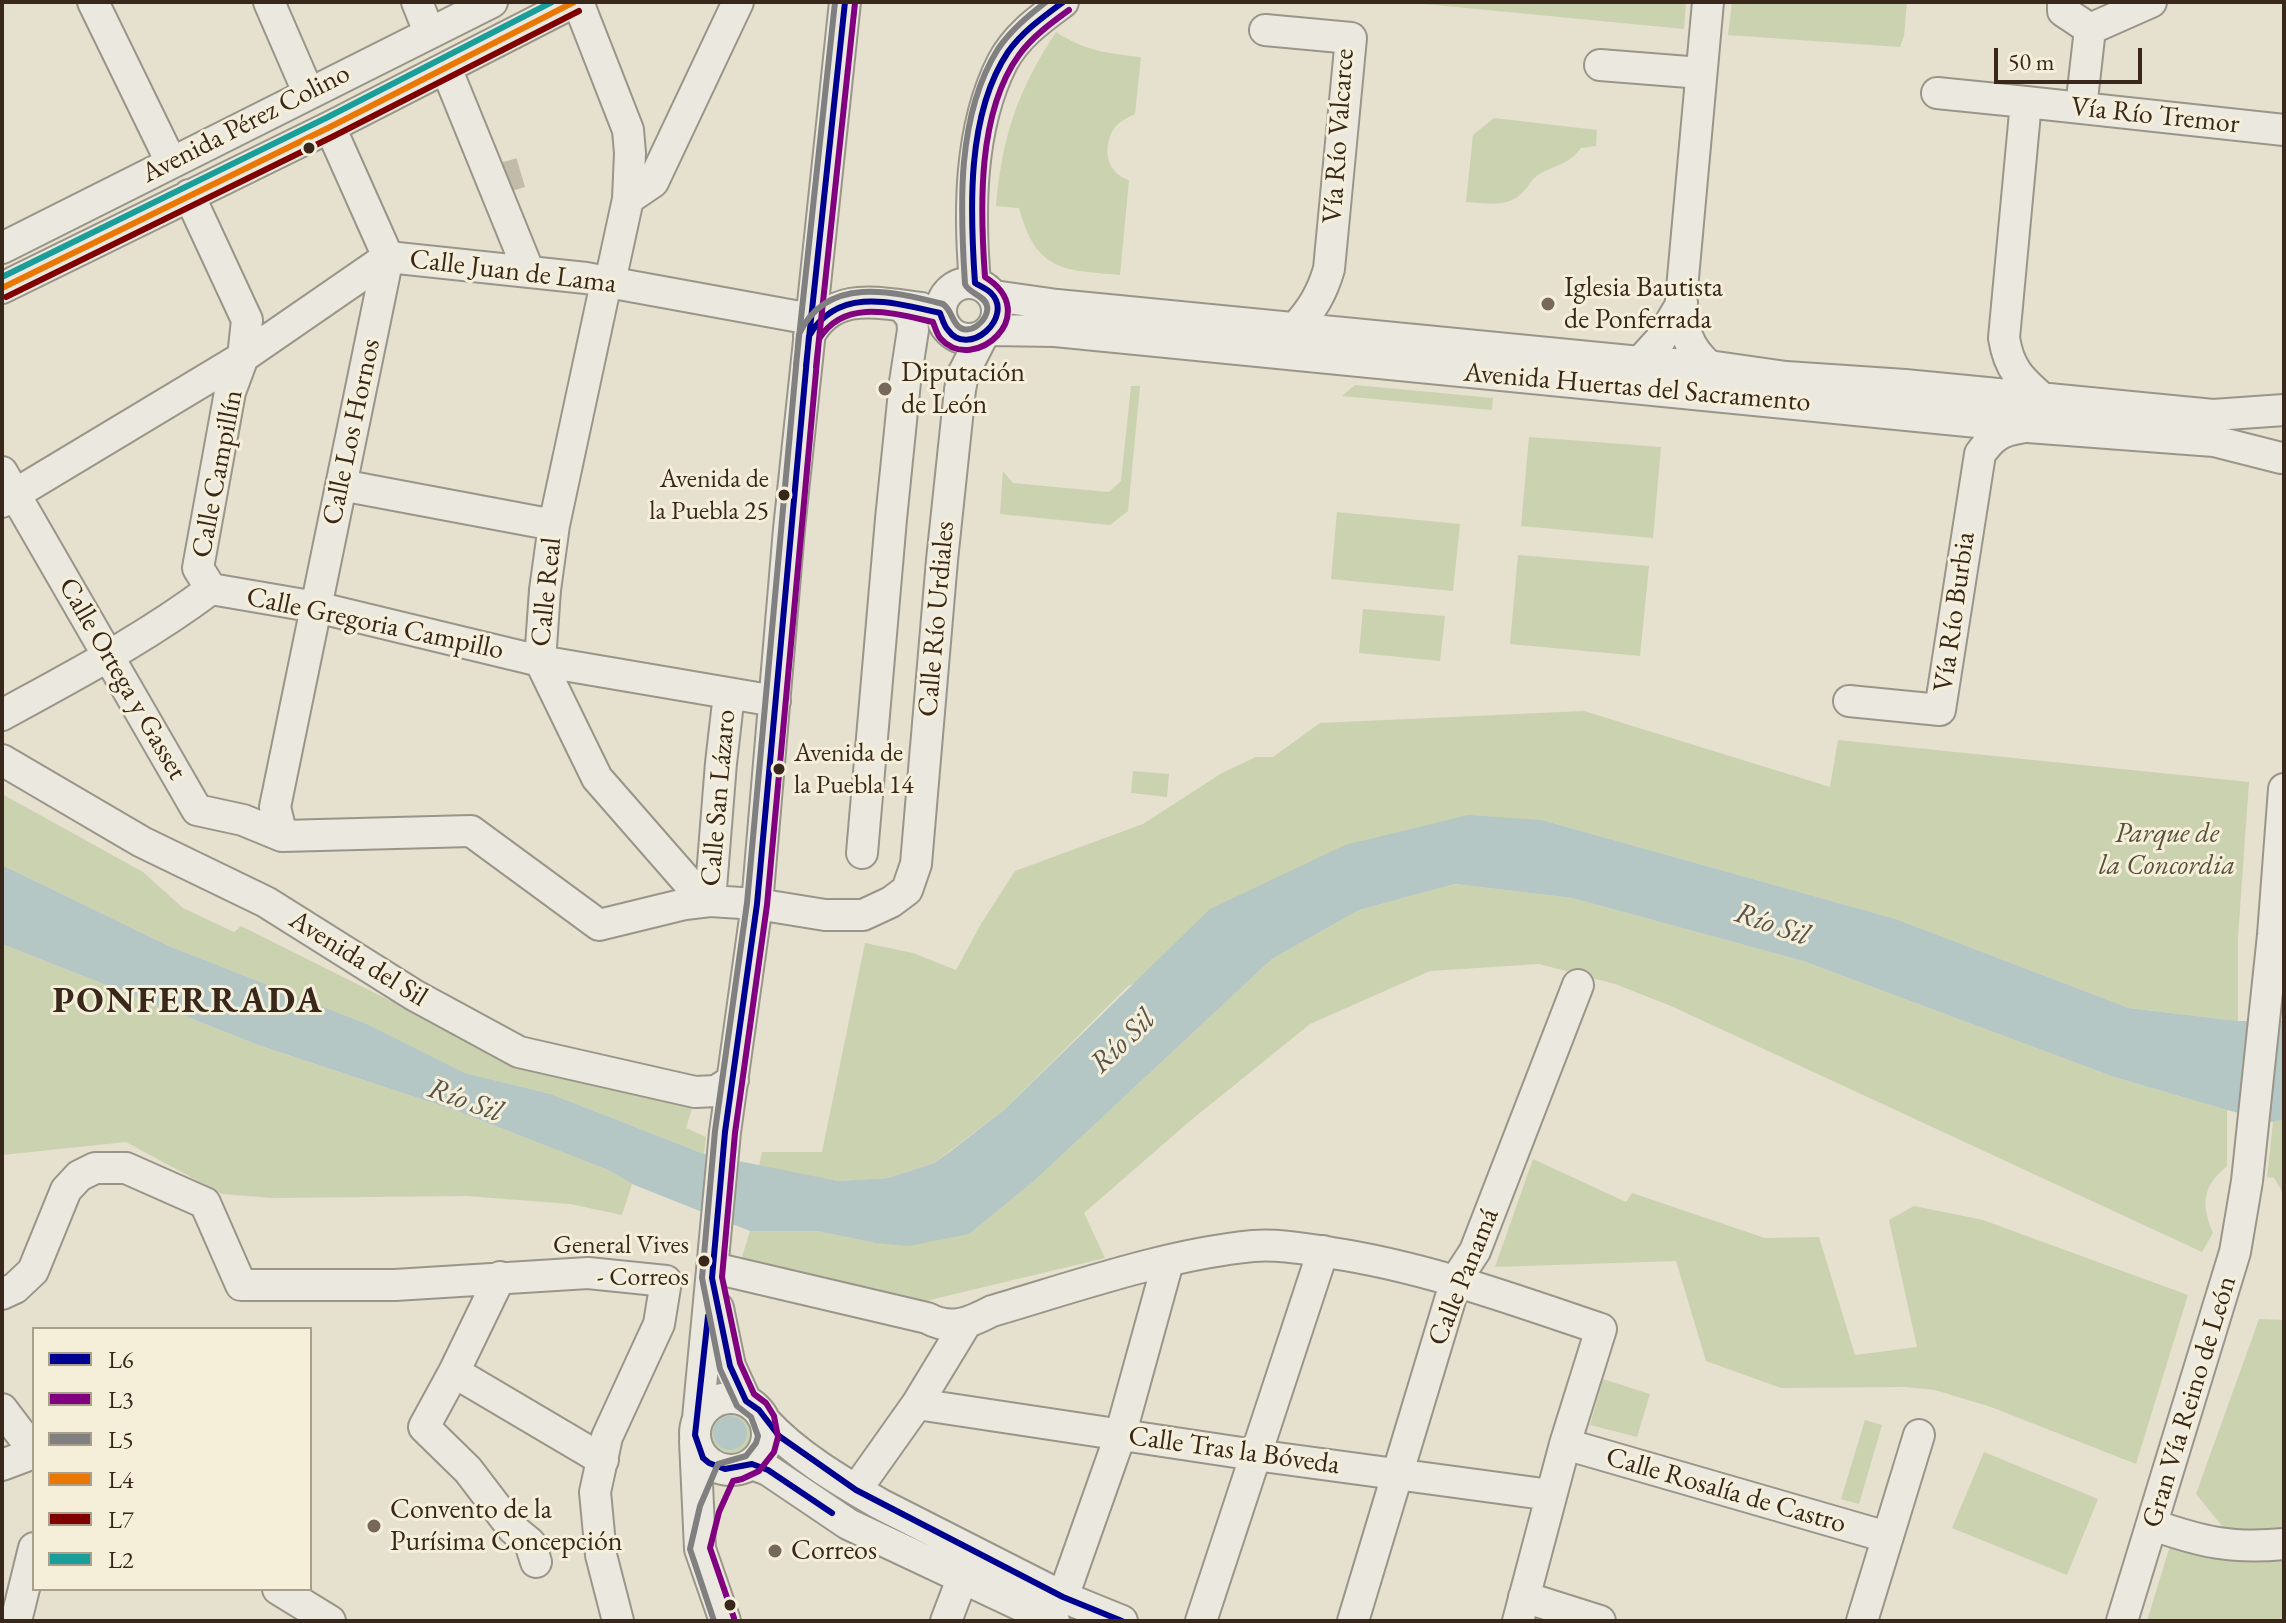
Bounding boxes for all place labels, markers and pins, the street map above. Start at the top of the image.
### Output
unlabelled marker [301,140,317,156]
place label: Iglesia Bautista de Ponferrada [1564,271,1723,337]
marker: Iglesia Bautista de Ponferrada [1539,295,1557,313]
place label: Diputación de León [901,356,1025,422]
marker: Diputación de León [876,380,894,398]
place label: Avenida de la Puebla 25 [649,464,769,526]
marker: Avenida de la Puebla 25 [776,487,792,503]
place label: Avenida de la Puebla 14 [794,738,914,800]
marker: Avenida de la Puebla 14 [771,761,787,777]
place label: General Vives - Correos [553,1230,689,1292]
marker: General Vives - Correos [696,1253,712,1269]
place label: Convento de la Purísima Concepción [390,1493,623,1559]
marker: Convento de la Purísima Concepción [365,1517,383,1535]
place label: Correos [791,1534,877,1568]
marker: Correos [766,1542,784,1560]
unlabelled marker [722,1597,738,1613]

